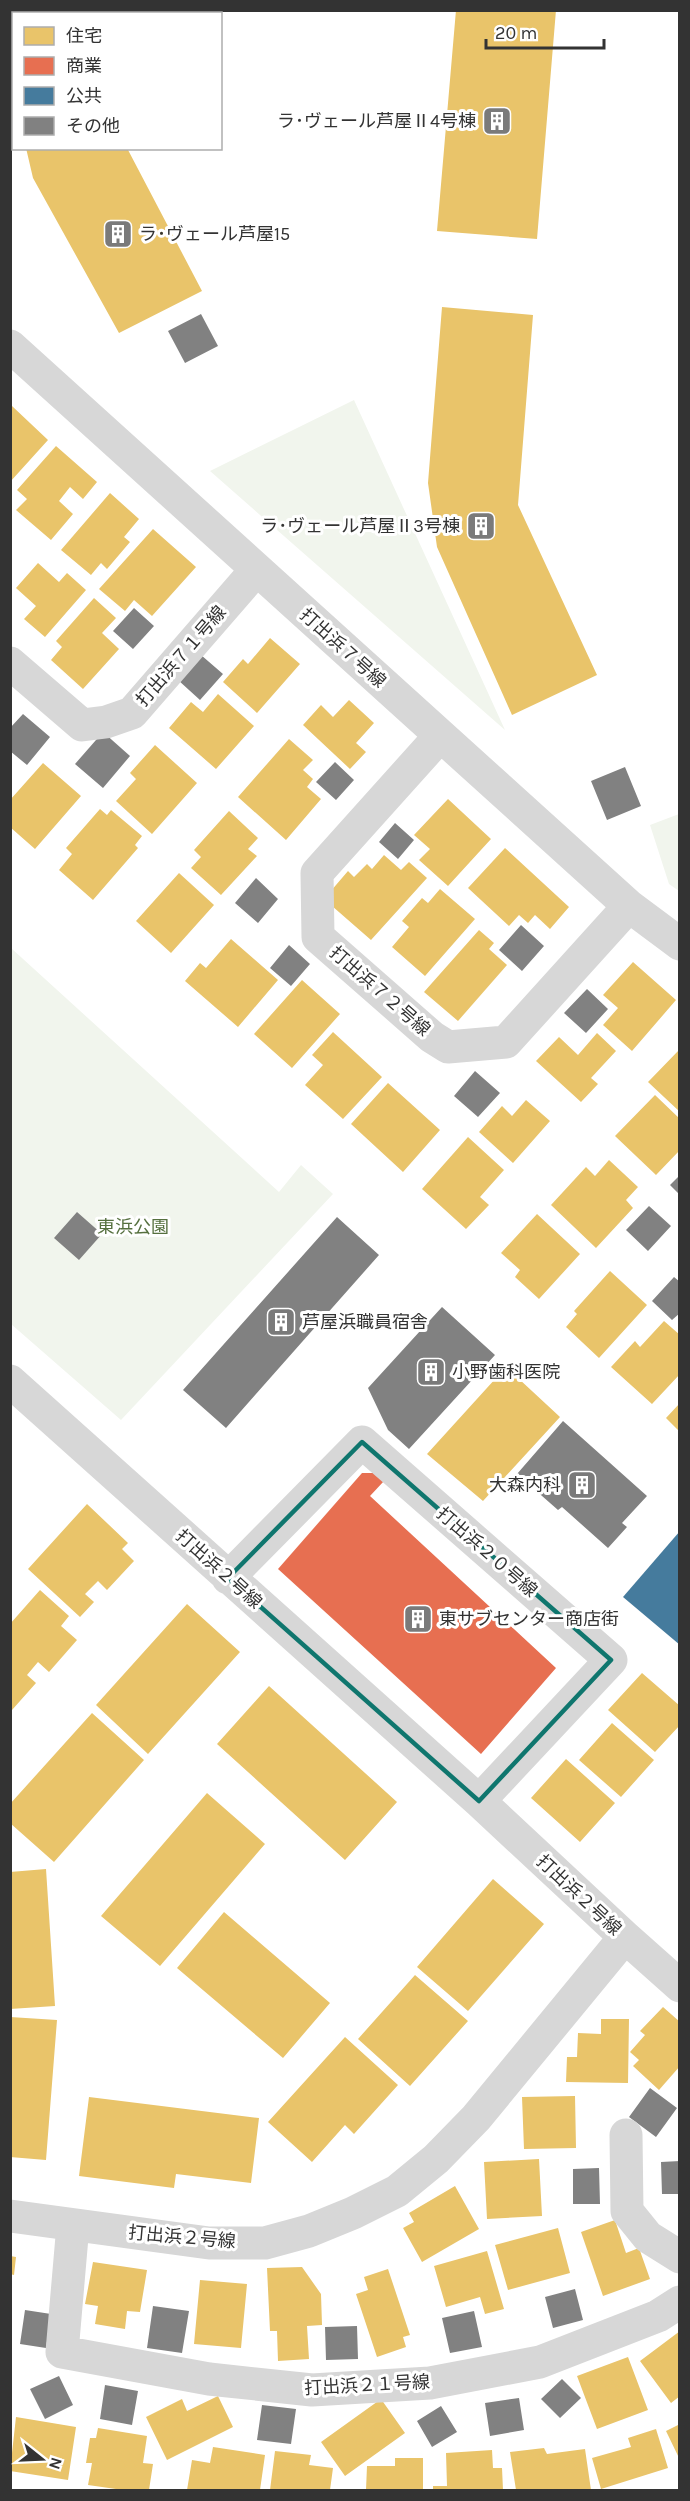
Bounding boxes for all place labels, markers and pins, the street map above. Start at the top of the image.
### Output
building icon: ラ･ヴェール芦屋Ⅱ4号棟 [481,105,513,137]
place label: ラ･ヴェール芦屋Ⅱ4号棟 [277,110,476,132]
building icon: ラ･ヴェール芦屋15 [102,218,134,250]
place label: ラ･ヴェール芦屋15 [139,223,290,245]
building icon: ラ･ヴェール芦屋Ⅱ3号棟 [465,510,497,542]
place label: ラ･ヴェール芦屋Ⅱ3号棟 [260,515,460,537]
building icon: 芦屋浜職員宿舎 [265,1306,297,1338]
place label: 芦屋浜職員宿舎 [302,1311,428,1333]
building icon: 小野歯科医院 [415,1356,447,1388]
place label: 小野歯科医院 [452,1361,560,1383]
building icon: 大森内科 [566,1469,598,1501]
place label: 大森内科 [489,1474,561,1496]
building icon: 東サブセンター商店街 [402,1603,434,1635]
place label: 東サブセンター商店街 [439,1608,619,1630]

